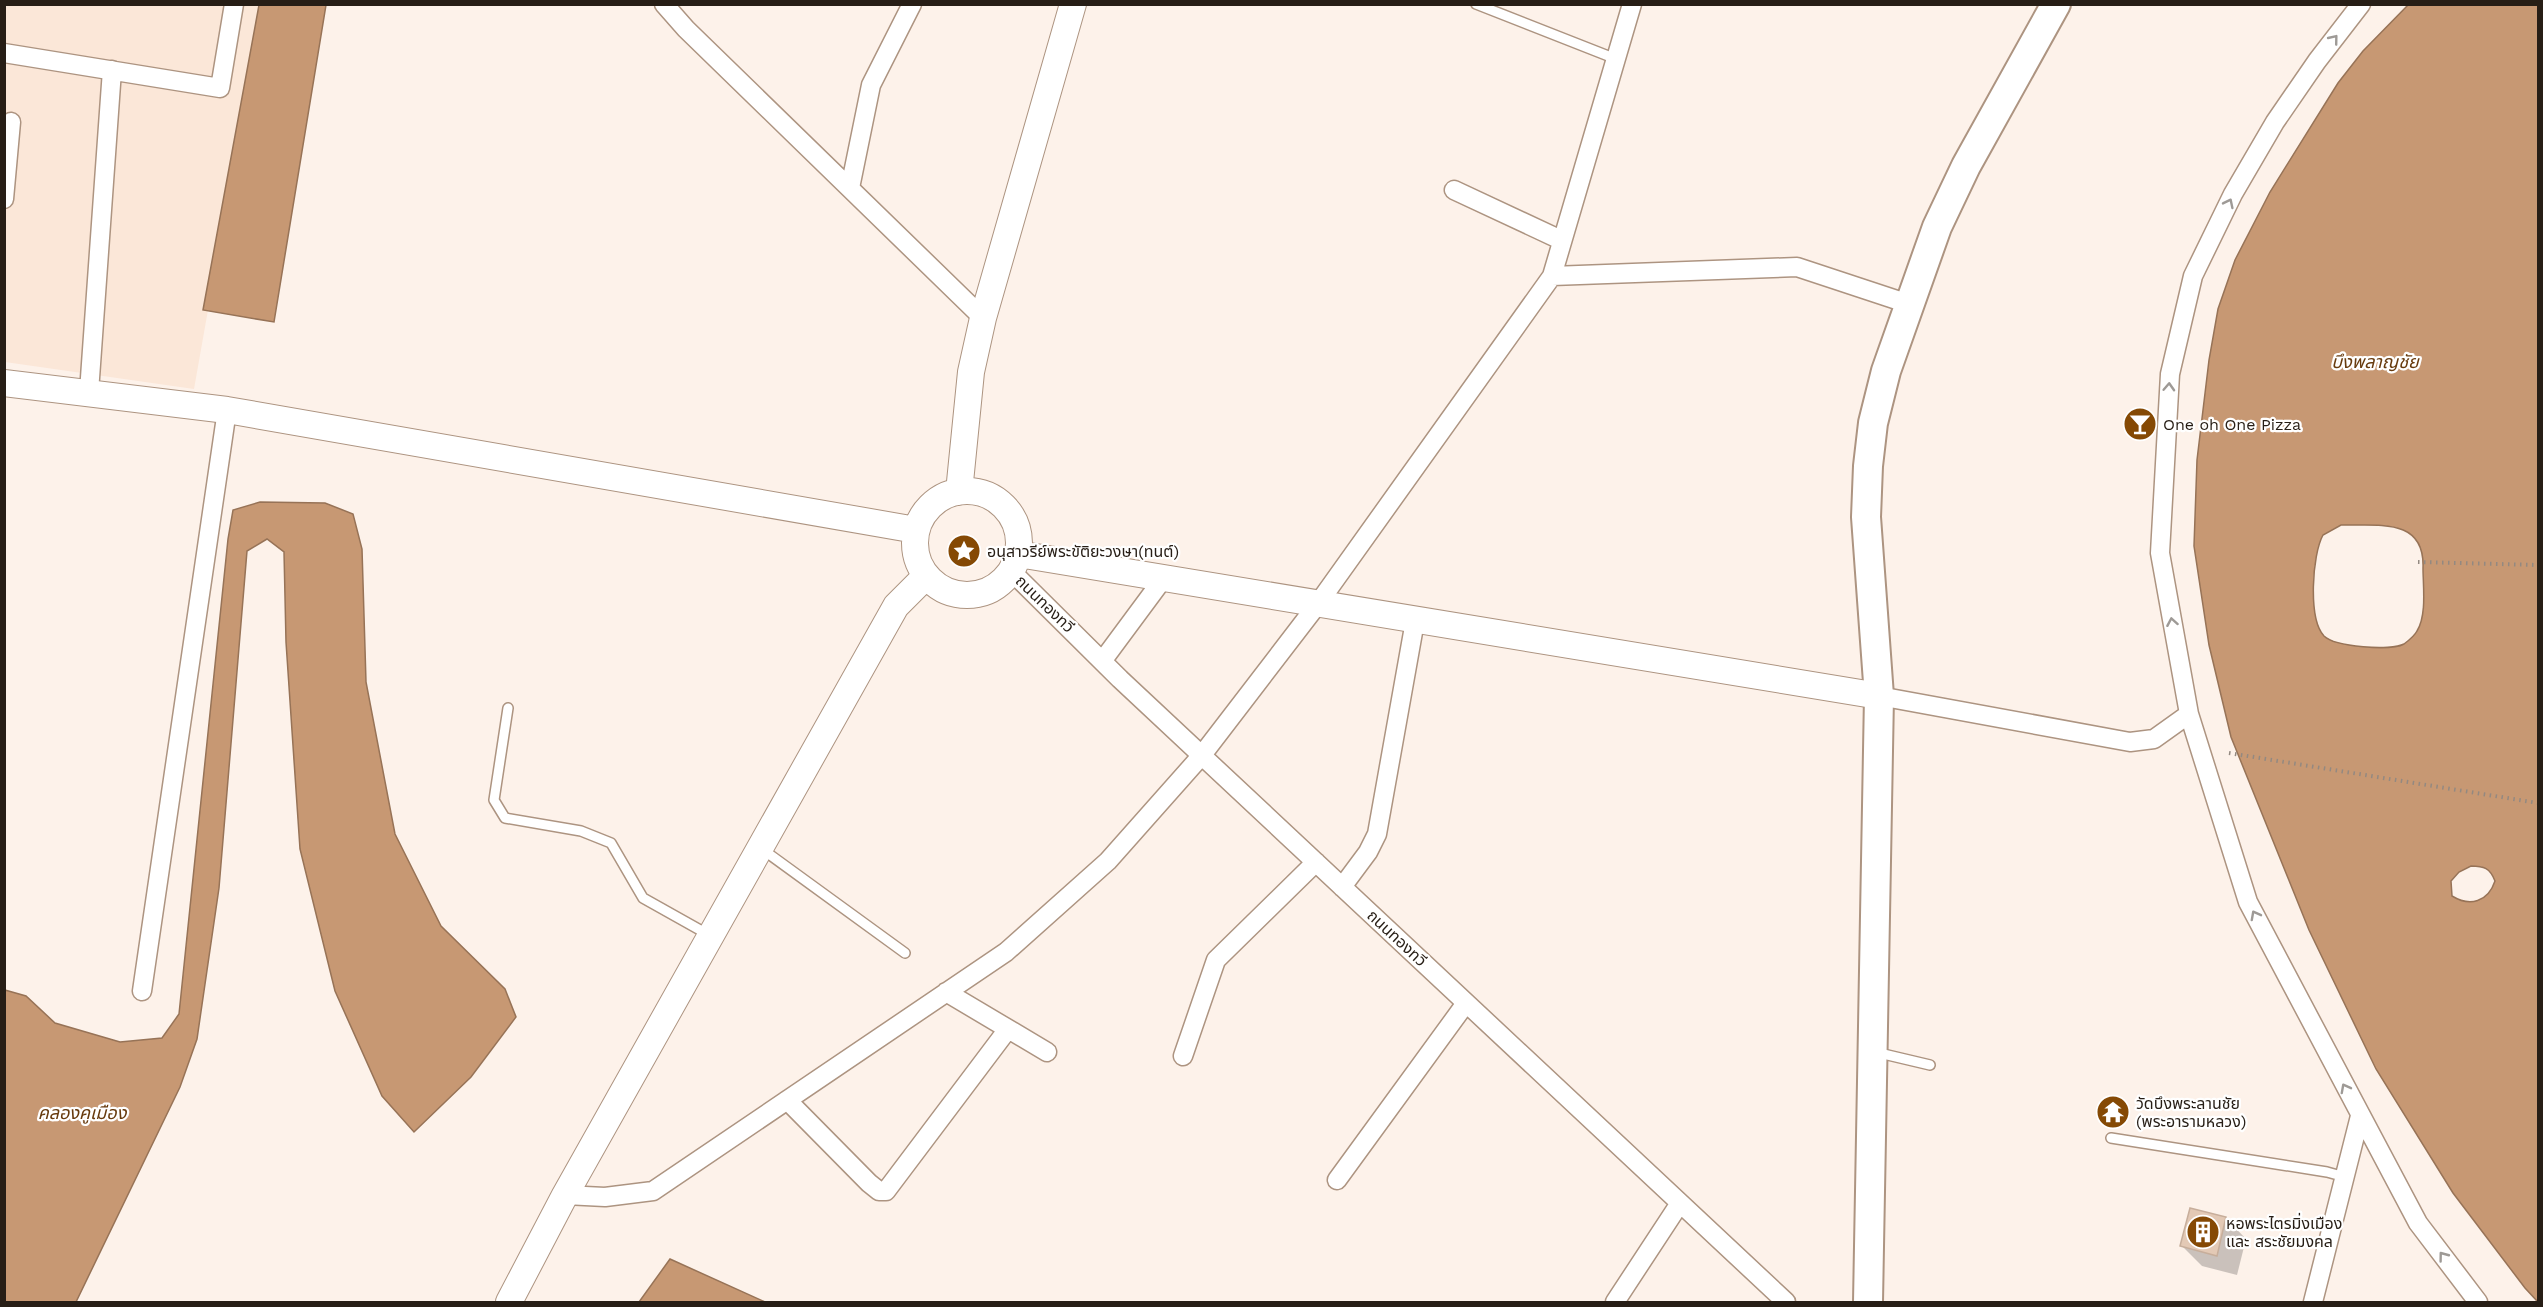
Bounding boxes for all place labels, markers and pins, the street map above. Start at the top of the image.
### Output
bar icon: One oh One Pizza [2122,406,2158,442]
place label: One oh One Pizza [2163,415,2301,434]
place icon: อนุสาวรีย์พระขัติยะวงษา(ทนต์) [946,533,982,569]
place label: อนุสาวรีย์พระขัติยะวงษา(ทนต์) [987,542,1179,561]
temple icon: วัดบึงพระลานชัย (พระอารามหลวง) [2095,1094,2131,1130]
place label: วัดบึงพระลานชัย (พระอารามหลวง) [2136,1094,2246,1131]
place label: หอพระไตรมิ่งเมือง และ สระชัยมงคล [2226,1212,2342,1251]
building icon: หอพระไตรมิ่งเมือง และ สระชัยมงคล [2185,1214,2221,1250]

